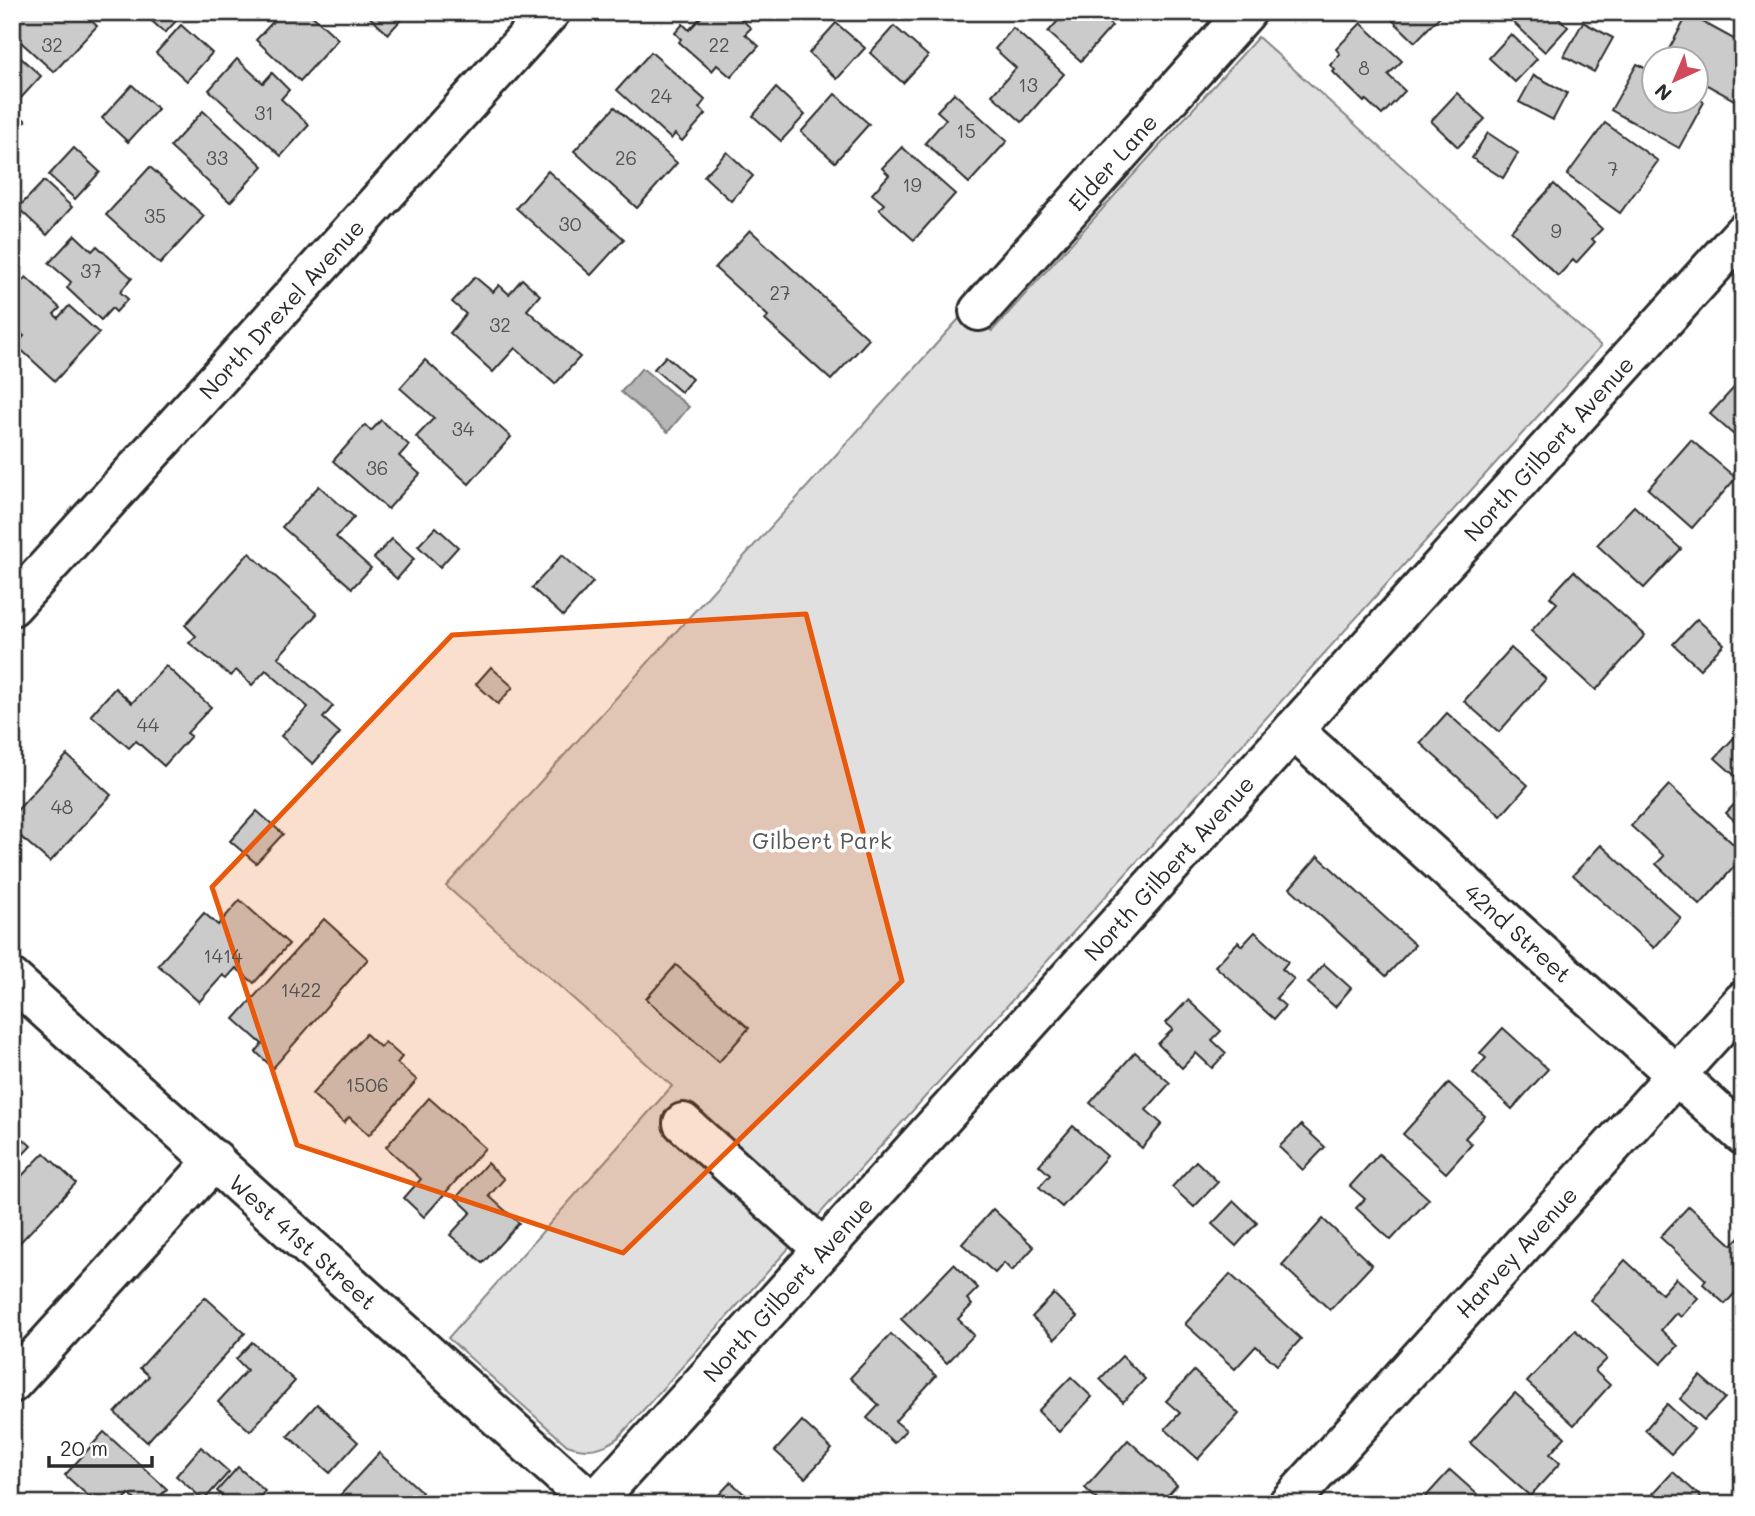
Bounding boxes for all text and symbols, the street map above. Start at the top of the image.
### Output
house number: 32 [41,32,63,57]
house number: 22 [708,32,730,57]
north arrow [1640,46,1710,116]
house number: 8 [1358,55,1370,80]
house number: 13 [1018,72,1038,97]
text: N [1649,79,1677,107]
house number: 24 [650,83,672,108]
house number: 31 [254,100,274,125]
street label: Elder Lane [1061,107,1163,217]
house number: 15 [956,118,976,143]
house number: 33 [206,145,228,170]
house number: 26 [615,145,637,170]
house number: 7 [1608,156,1618,181]
house number: 19 [902,172,922,197]
house number: 35 [144,203,166,228]
house number: 30 [559,211,582,236]
street label: North Drexel Avenue [192,212,371,405]
house number: 9 [1550,218,1562,243]
house number: 37 [80,258,102,283]
house number: 27 [769,280,791,305]
house number: 32 [489,312,511,337]
street label: North Gilbert Avenue [1457,349,1640,547]
house number: 34 [452,416,474,441]
house number: 36 [366,455,388,480]
house number: 44 [137,712,159,737]
street label: North Gilbert Avenue [1077,769,1260,967]
house number: 48 [51,794,73,819]
park label: Gilbert Park [752,825,892,855]
street label: 42nd Street [1458,877,1578,989]
house number: 1414 [203,943,243,968]
house number: 1422 [281,977,321,1002]
house number: 1506 [346,1072,388,1097]
street label: West 41st Street [223,1167,383,1316]
street label: Harvey Avenue [1449,1180,1583,1324]
street label: North Gilbert Avenue [696,1190,879,1388]
scale bar [49,1425,152,1469]
text: 20 m [60,1434,108,1461]

